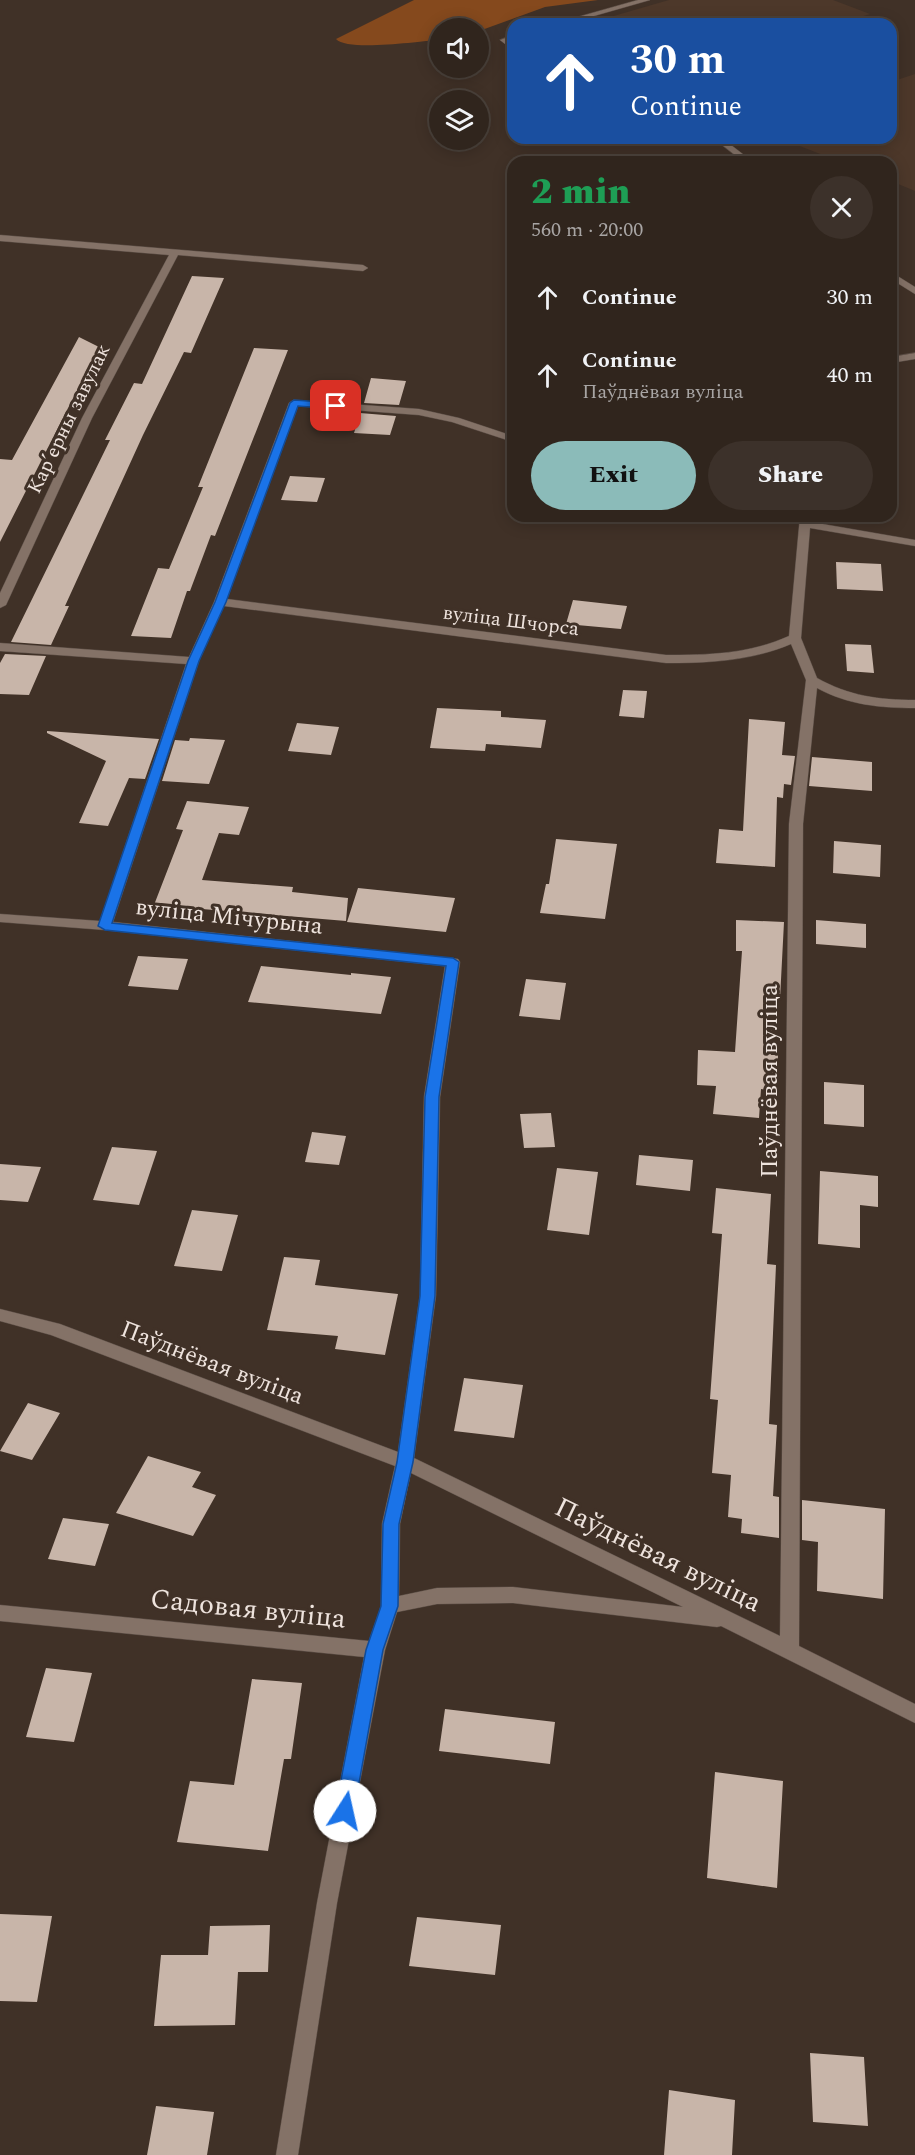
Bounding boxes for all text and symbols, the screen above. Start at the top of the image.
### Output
map controls [429,18,489,150]
button: sound [429,18,489,78]
text: 30 m [630,29,725,92]
icon: ahead [531,42,609,120]
text: Continue [630,86,742,128]
button: layers [429,90,489,150]
text: 2 min [531,165,631,220]
button: close [810,176,873,239]
text: 560 m · 20:00 [531,215,643,245]
icon: ahead [531,281,564,314]
text: Continue [582,281,677,314]
text: 30 m [827,281,873,314]
street label: Карʼерны завулак [20,339,118,499]
text: Continue [582,344,677,377]
icon: ahead [531,359,564,392]
text: 40 m [827,359,873,392]
text: Паўднёвая вуліца [582,377,744,407]
pin [310,380,361,431]
icon: arrive [319,389,352,422]
button: Exit [531,441,696,510]
button: Share [708,441,873,510]
street label: вуліца Шчорса [441,598,581,644]
street label: вуліца Мічурына [133,889,325,945]
street label: Паўднёвая вуліца [752,984,788,1178]
street label: Паўднёвая вуліца [115,1311,309,1415]
street label: Паўднёвая вуліца [547,1486,769,1624]
street label: Садовая вуліца [148,1577,348,1641]
position arrow [313,1779,377,1843]

